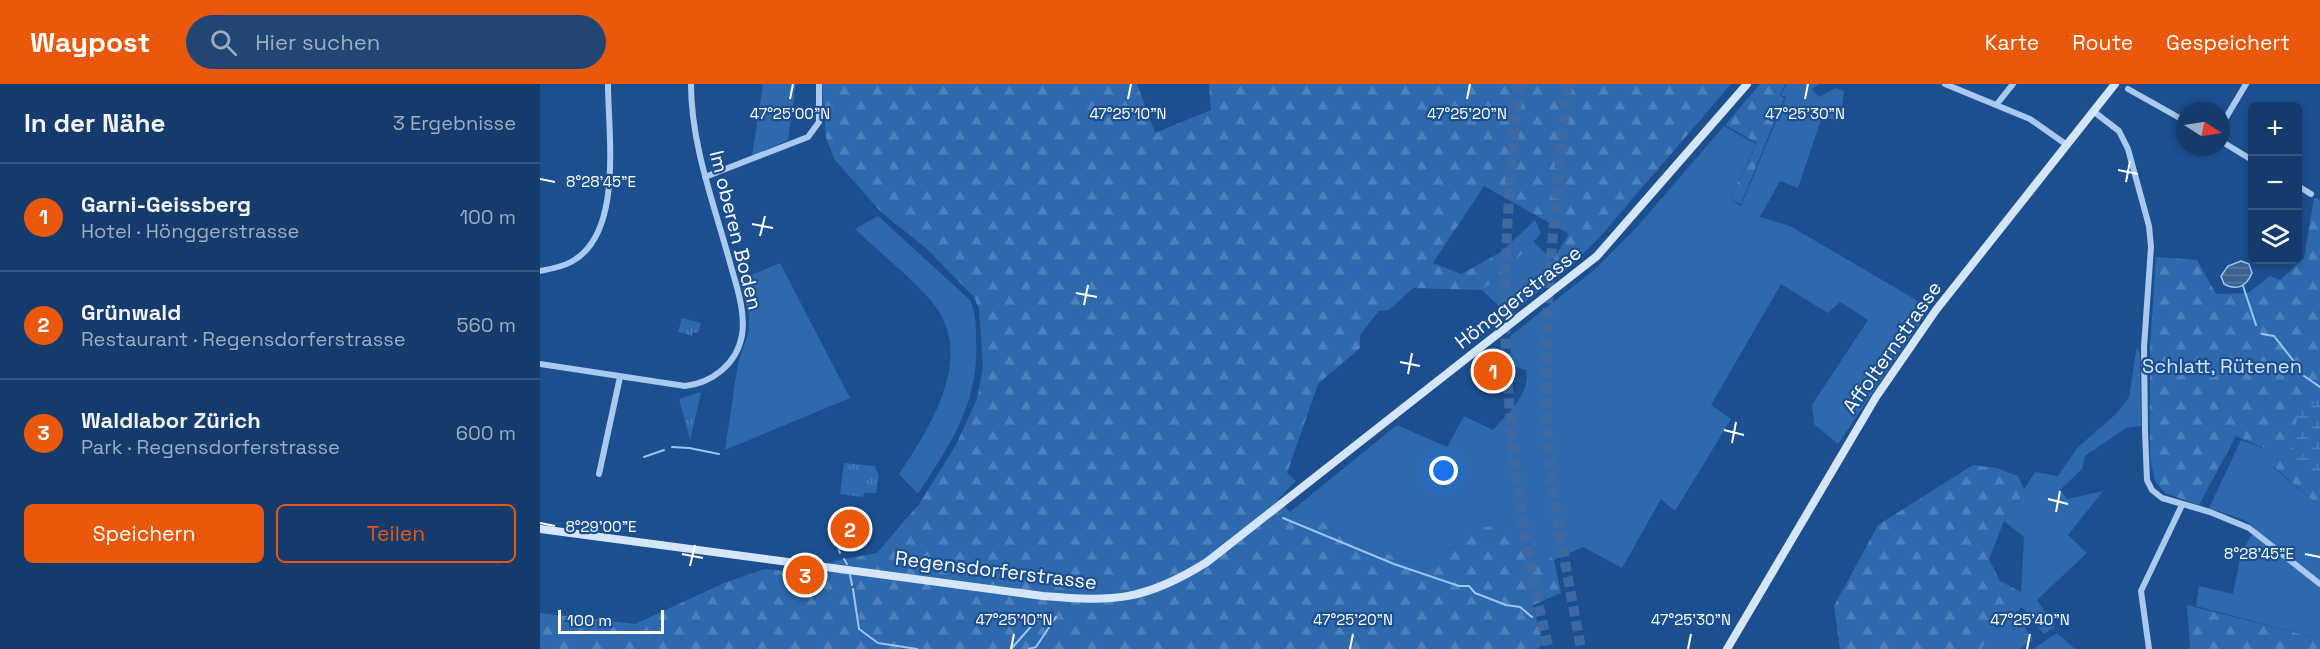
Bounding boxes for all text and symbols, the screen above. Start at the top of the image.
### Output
search box [186,15,606,69]
text: Waypost [30,24,150,60]
icon: search [207,26,240,59]
text: Hier suchen [255,28,380,56]
text: Karte [1985,29,2039,56]
text: Route [2072,29,2133,56]
text: Gespeichert [2166,29,2290,56]
north arrow [2176,102,2230,156]
map controls [2248,102,2302,264]
button: + [2248,102,2302,156]
text: 47°25'00"N [750,104,830,123]
text: 47°25'10"N [1089,104,1167,123]
text: 47°25'20"N [1427,104,1507,123]
text: 47°25'30"N [1765,104,1845,123]
text: In der Nähe [24,106,165,140]
text: 3 Ergebnisse [393,110,516,136]
street label: Im oberen Boden [704,148,768,312]
button: − [2248,156,2302,210]
text: 8°28'45"E [566,172,636,191]
text: Garni-Geissberg [81,190,251,218]
text: 1 [39,204,48,230]
text: 100 m [460,204,516,230]
button: layers [2248,210,2302,264]
text: Hotel · Hönggerstrasse [81,218,299,244]
street label: Hönggerstrasse [1449,239,1587,355]
street label: Affolternstrasse [1837,276,1947,418]
text: Grünwald [81,298,181,326]
text: 2 [38,312,49,338]
text: 560 m [457,312,516,338]
text: Restaurant · Regensdorferstrasse [81,326,406,352]
pin: 1 [1474,348,1512,394]
park label: Schlatt, Rütenen [2142,353,2302,379]
text: Waldlabor Zürich [81,406,261,434]
text: 3 [37,420,50,446]
text: 600 m [456,420,516,446]
text: Park · Regensdorferstrasse [81,434,340,460]
your location [1429,456,1458,485]
button: Speichern [24,504,264,563]
button: Teilen [276,504,516,563]
pin: 2 [830,506,870,552]
text: 8°29'00"E [565,517,637,536]
text: 8°28'45"E [2224,544,2294,563]
street label: Regensdorferstrasse [894,545,1098,595]
pin: 3 [786,552,824,598]
scale bar [558,607,664,634]
text: 100 m [567,610,612,631]
text: 47°25'10"N [975,610,1053,629]
text: 47°25'20"N [1313,610,1393,629]
text: 47°25'30"N [1651,610,1731,629]
text: 47°25'40"N [1990,610,2070,629]

